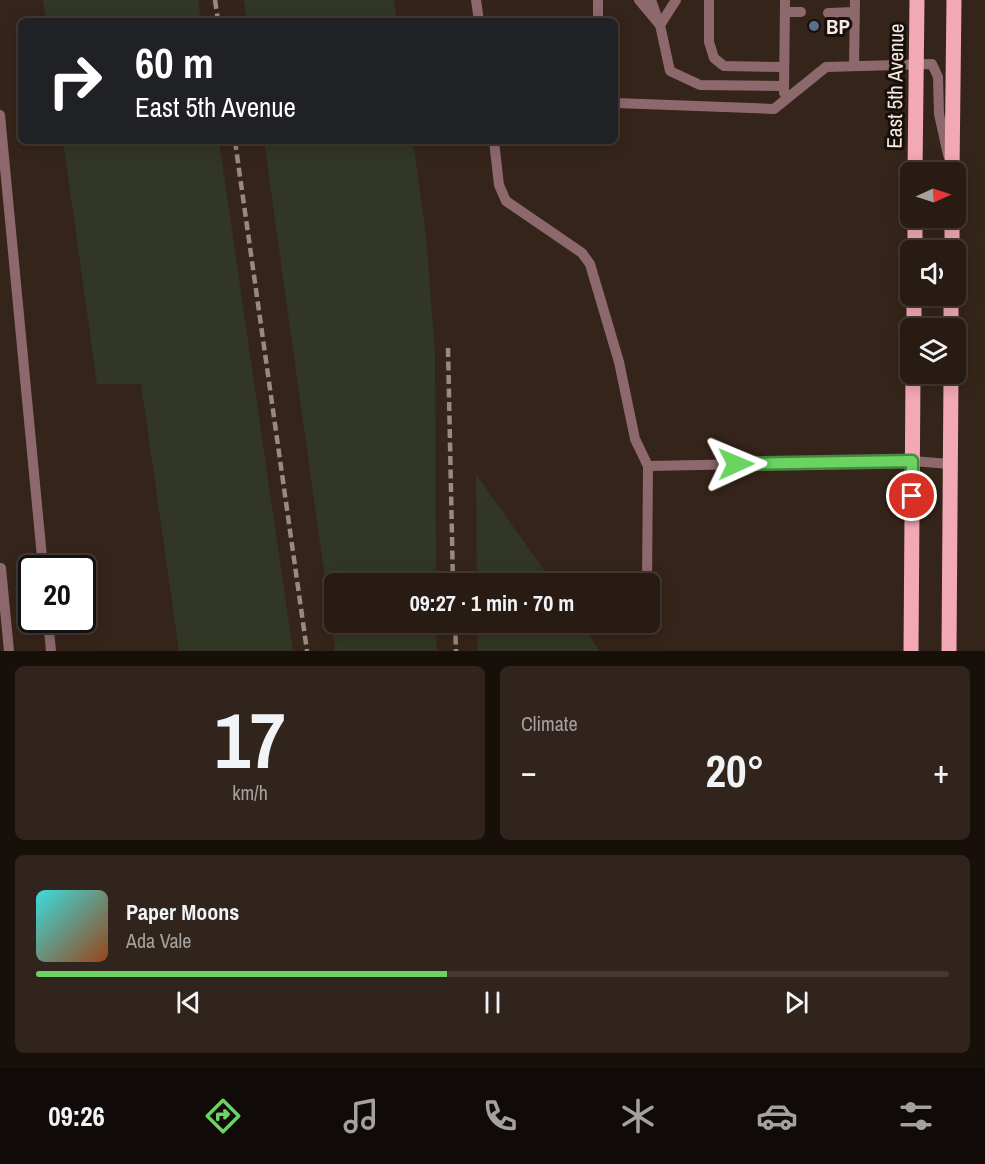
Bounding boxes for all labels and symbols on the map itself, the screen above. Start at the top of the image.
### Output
place label: BP [826,12,850,41]
marker: BP [807,19,821,33]
street label: East 5th Avenue [879,23,911,149]
north arrow [900,162,966,228]
position arrow [704,432,768,496]
pin [886,470,937,521]
speed limit sign: 20 [18,555,96,633]

